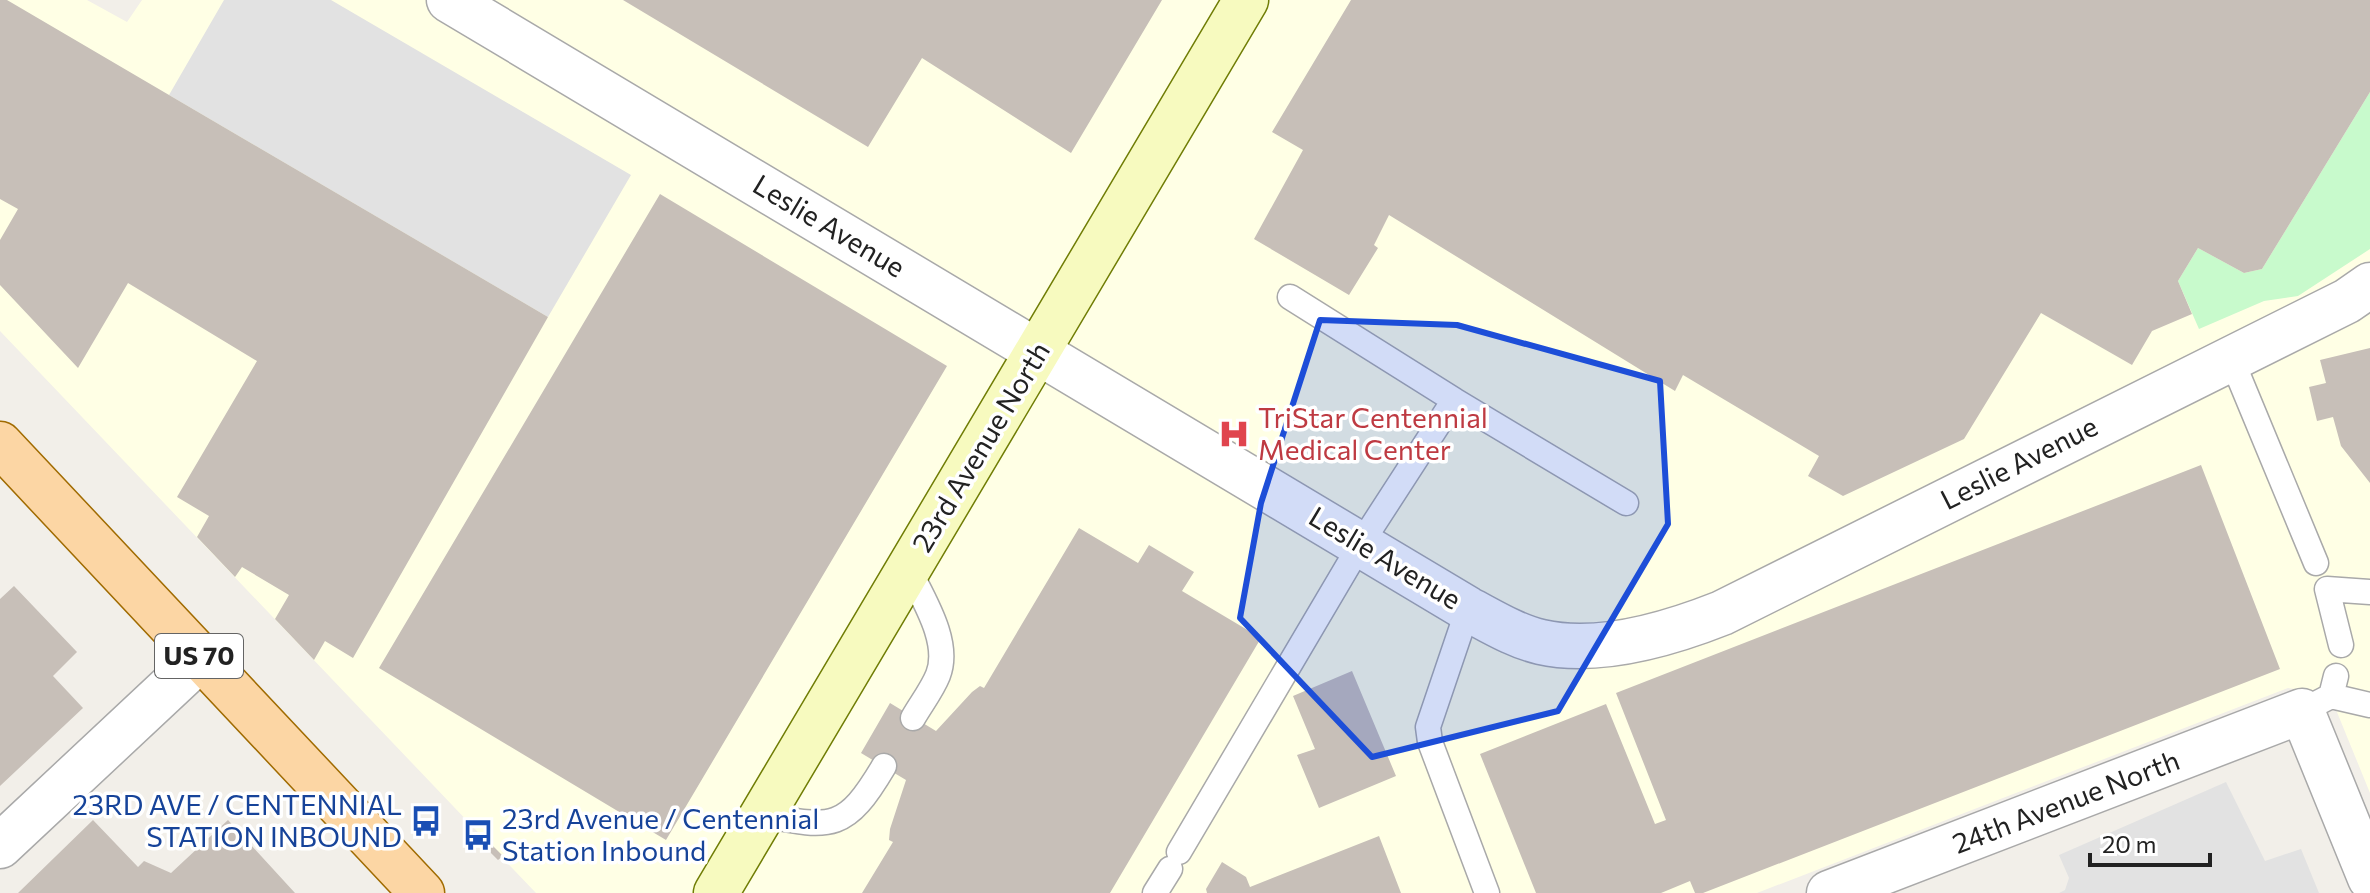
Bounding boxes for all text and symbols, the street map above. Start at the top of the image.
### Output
street label: Leslie Avenue [747,166,912,284]
street label: 23rd Avenue North [904,335,1056,558]
place label: TriStar Centennial Medical Center [1258,400,1488,466]
street label: Leslie Avenue [1935,408,2103,516]
hospital icon: TriStar Centennial Medical Center [1217,417,1251,451]
street label: Leslie Avenue [1303,498,1468,616]
road number: US 70 [155,634,243,678]
street label: 24th Avenue North [1948,742,2184,860]
place label: 23RD AVE / CENTENNIAL STATION INBOUND [73,787,402,853]
place label: 23rd Avenue / Centennial Station Inbound [502,801,819,867]
bus stop icon: 23RD AVE / CENTENNIAL STATION INBOUND [409,804,443,838]
scale bar [2090,817,2210,867]
bus stop icon: 23rd Avenue / Centennial Station Inbound [461,818,495,852]
text: 20 m [2102,829,2156,858]

